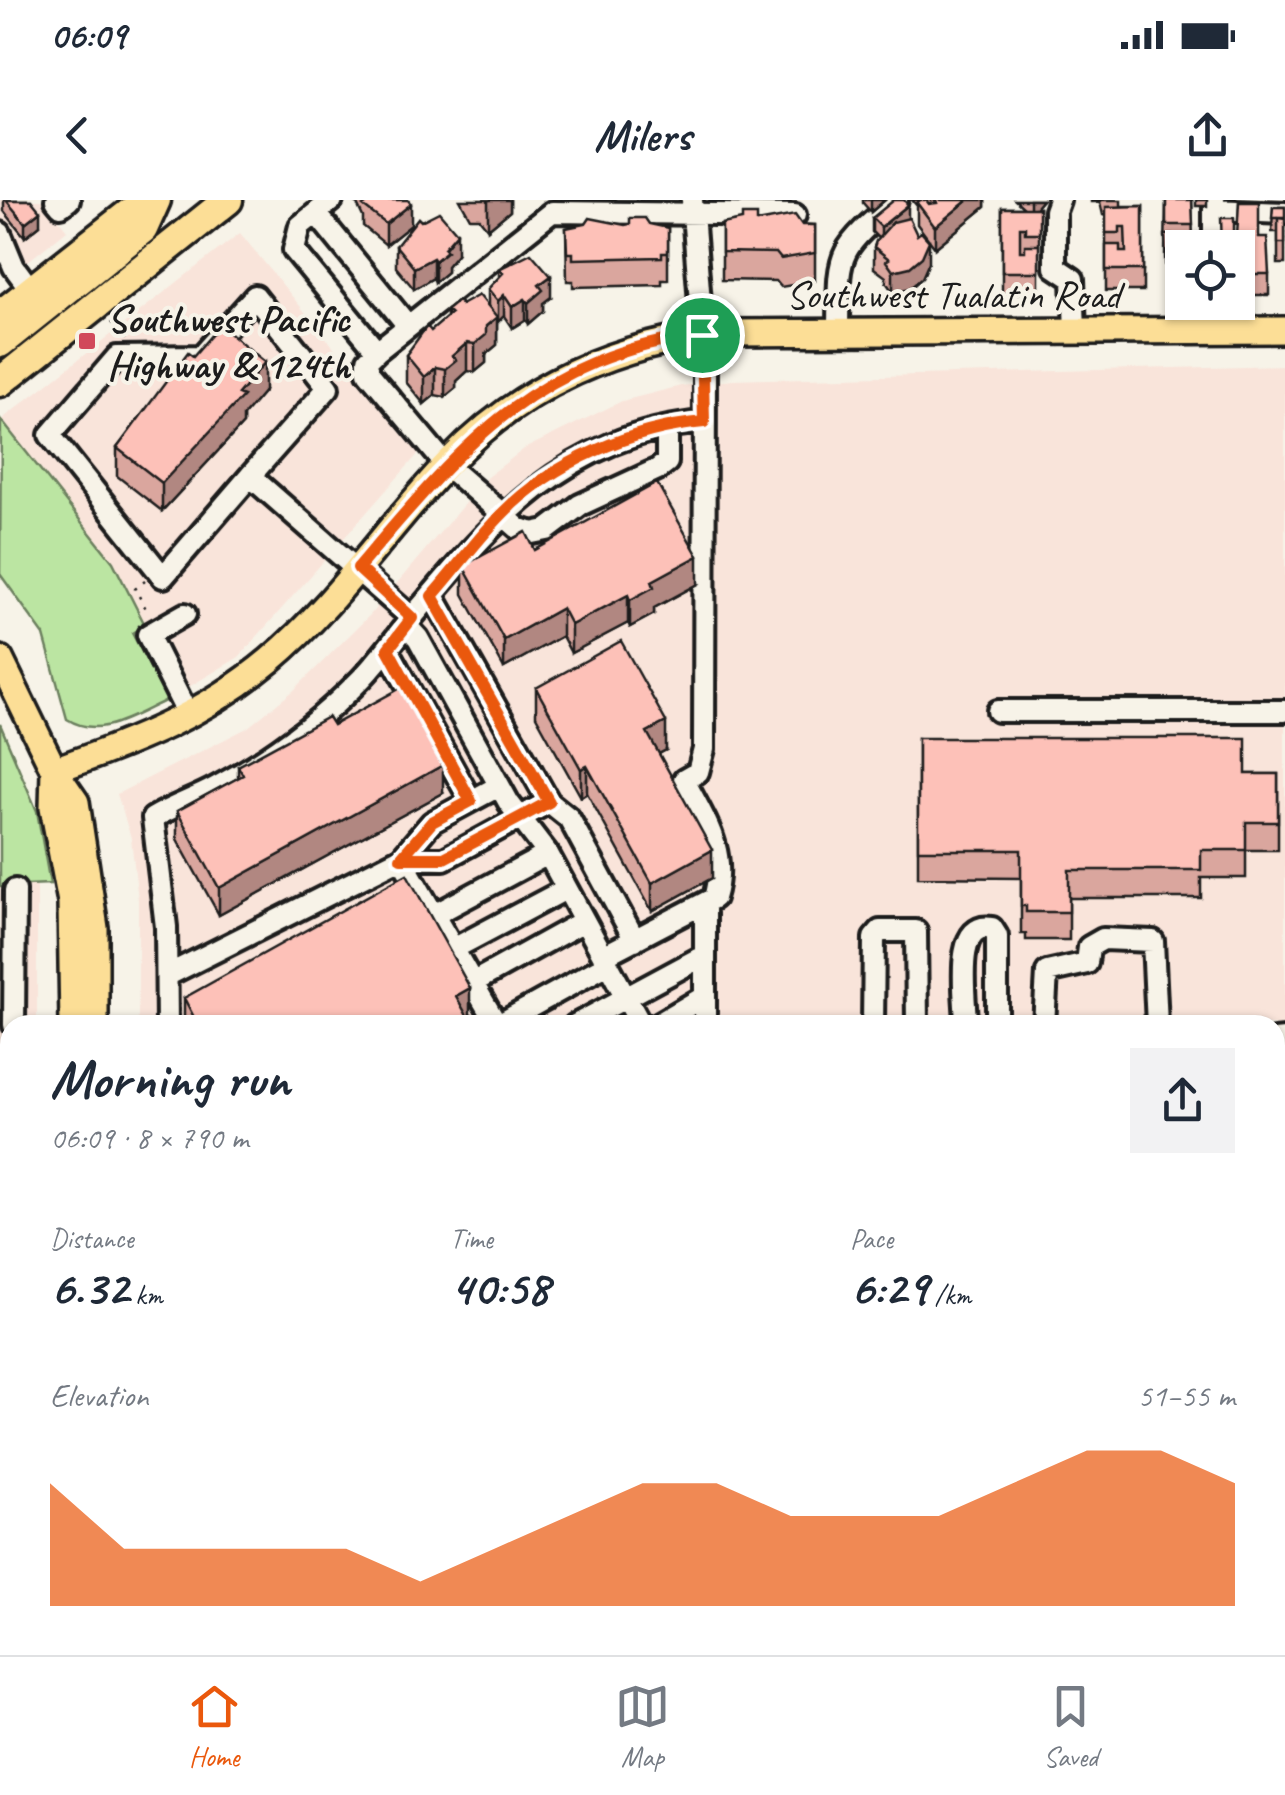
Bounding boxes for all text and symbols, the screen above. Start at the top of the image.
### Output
text: 06:09 [50,12,126,59]
text: Milers [594,107,691,164]
icon: back [50,108,105,163]
icon: share [1180,108,1235,163]
map controls [1165,230,1255,320]
button: locate [1165,230,1255,320]
street label: Southwest Tualatin Road [786,270,1125,320]
pin [660,293,745,378]
place label: Southwest Pacific Highway & 124th [107,294,352,390]
icon: arrive [675,308,730,363]
marker: Southwest Pacific Highway & 124th [76,330,98,352]
text: Morning run [50,1044,290,1114]
button: share [1130,1048,1235,1153]
text: 06:09 · 8 × 790 m [50,1117,248,1158]
text: Distance [50,1221,134,1256]
text: Time [450,1221,493,1256]
text: Pace [850,1221,893,1256]
text: 6.32 [50,1256,128,1319]
text: 40:58 [450,1256,549,1319]
text: 6:29 [850,1256,928,1319]
text: km [128,1277,163,1312]
text: /km [928,1277,971,1312]
text: Elevation [50,1375,148,1416]
text: 51–55 m [1137,1375,1235,1416]
tab: Home [187,1679,242,1774]
tab: Map [615,1679,670,1774]
tab: Saved [1043,1679,1098,1774]

